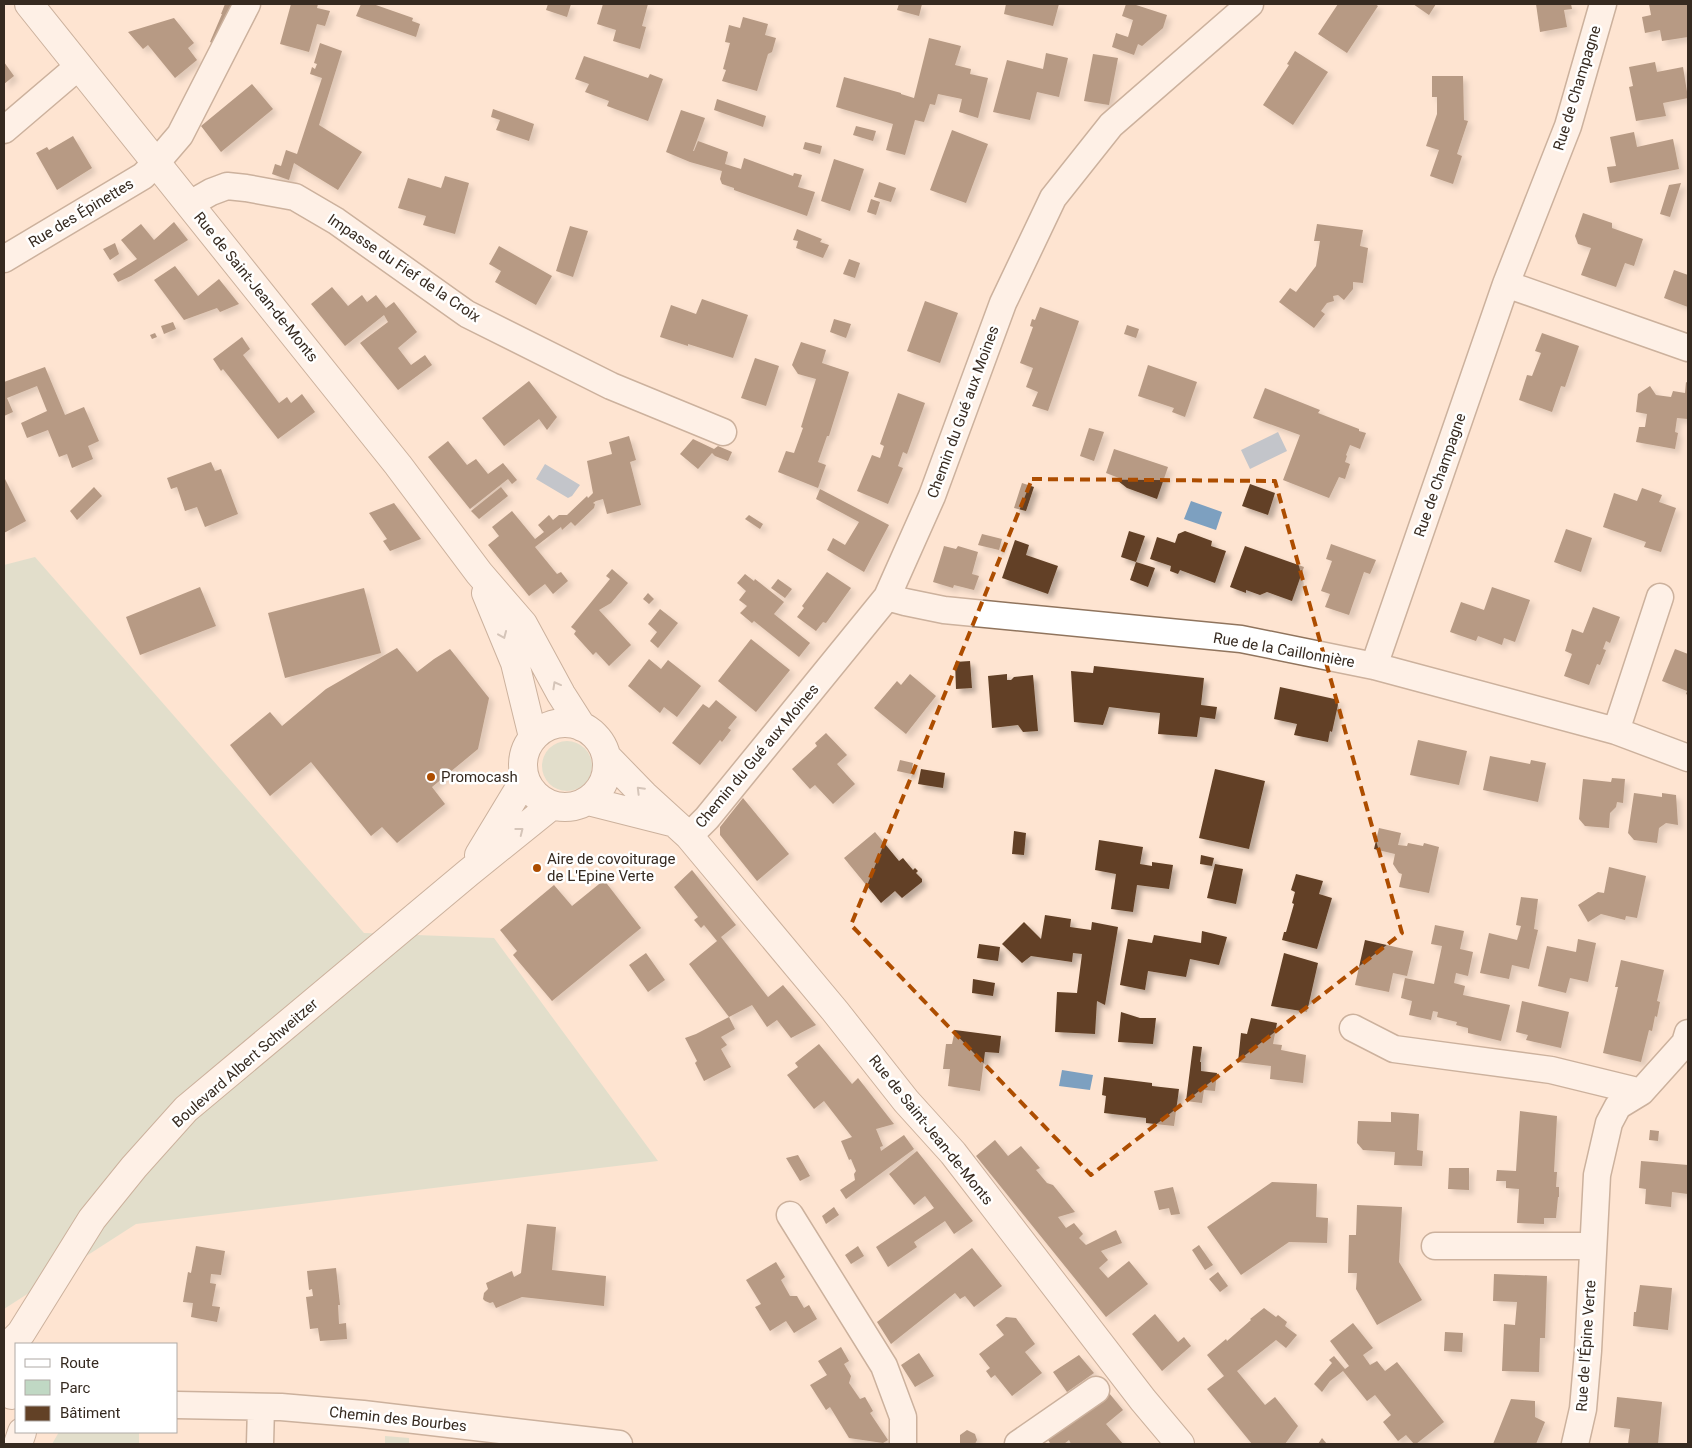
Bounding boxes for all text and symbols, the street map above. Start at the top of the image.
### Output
street label: Rue de Champagne [1549,23,1605,153]
street label: Rue des Épinettes [25,175,137,251]
street label: Rue de Saint-Jean-de-Monts [190,209,322,365]
street label: Impasse du Fief de la Croix [324,210,484,326]
street label: Chemin du Gué aux Moines [923,323,1003,501]
street label: Rue de Champagne [1410,411,1470,539]
street label: Rue de la Caillonnière [1212,629,1356,671]
one-way arrow [497,630,507,639]
street label: Chemin du Gué aux Moines [692,680,822,832]
one-way arrow [552,682,562,691]
place label: Promocash [441,768,518,786]
marker: Promocash [425,771,437,783]
one-way arrow [637,787,646,796]
one-way arrow [514,828,523,837]
place label: Aire de covoiturage de L'Epine Verte [547,850,675,885]
marker: Aire de covoiturage de L'Epine Verte [531,862,543,874]
street label: Boulevard Albert Schweitzer [168,995,322,1131]
street label: Rue de Saint-Jean-de-Monts [865,1052,997,1208]
street label: Rue de l'Épine Verte [1572,1280,1600,1412]
legend [15,1343,178,1433]
text: Route [60,1354,99,1372]
text: Parc [60,1379,90,1397]
street label: Chemin des Bourbes [328,1403,468,1435]
text: Bâtiment [60,1404,120,1422]

